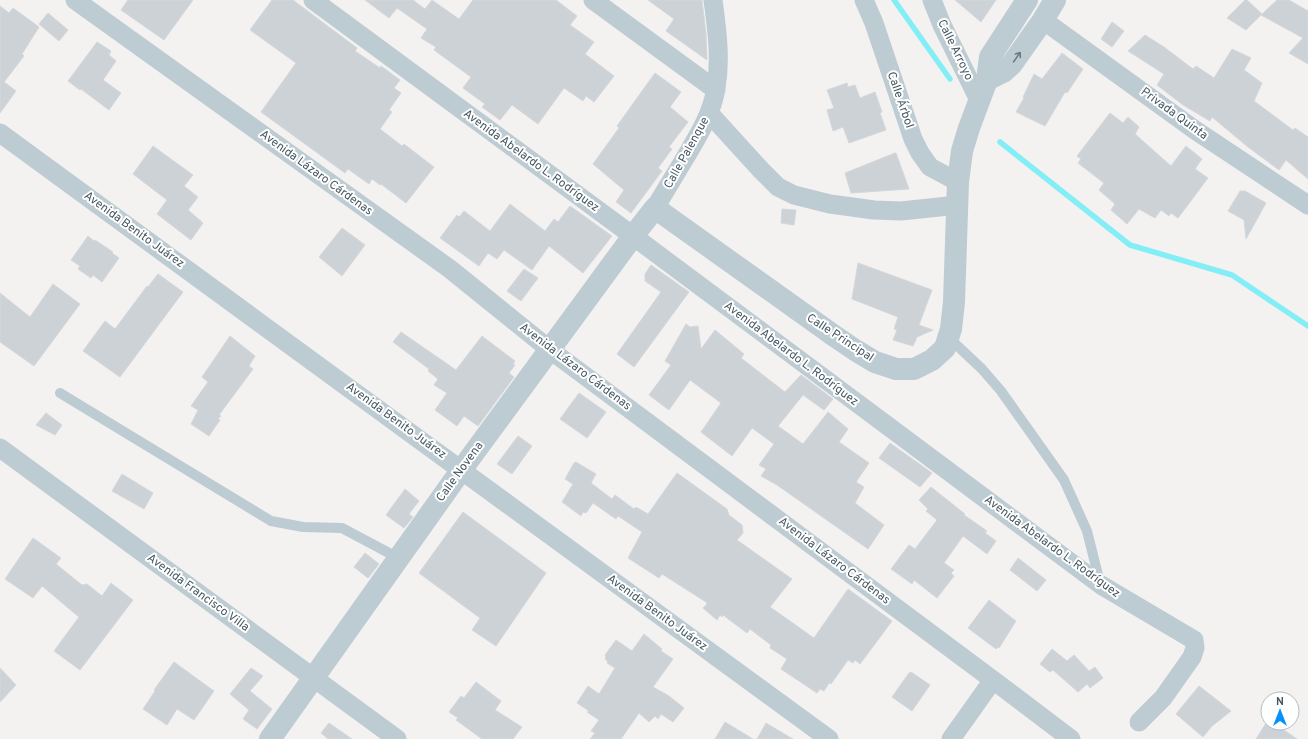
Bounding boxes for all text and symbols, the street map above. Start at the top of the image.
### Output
street label: Calle Arroyo [933,17,977,83]
one-way arrow [1013,52,1021,63]
street label: Calle Árbol [883,70,917,130]
street label: Privada Quinta [1137,84,1211,144]
street label: Avenida Abelardo L. Rodríguez [460,106,602,216]
street label: Calle Palenque [661,114,713,192]
street label: Avenida Lázaro Cárdenas [256,127,376,219]
street label: Avenida Benito Juárez [81,188,187,272]
street label: Avenida Abelardo L. Rodríguez [721,298,861,410]
street label: Calle Principal [803,310,877,366]
street label: Avenida Lázaro Cárdenas [516,320,634,414]
street label: Avenida Benito Juárez [343,379,449,463]
street label: Calle Novena [433,439,487,505]
street label: Avenida Abelardo L. Rodríguez [981,492,1123,602]
street label: Avenida Lázaro Cárdenas [775,514,893,608]
street label: Avenida Francisco Villa [144,550,252,636]
street label: Avenida Benito Juárez [604,571,710,655]
north arrow [1260,691,1300,731]
text: N [1276,695,1284,709]

